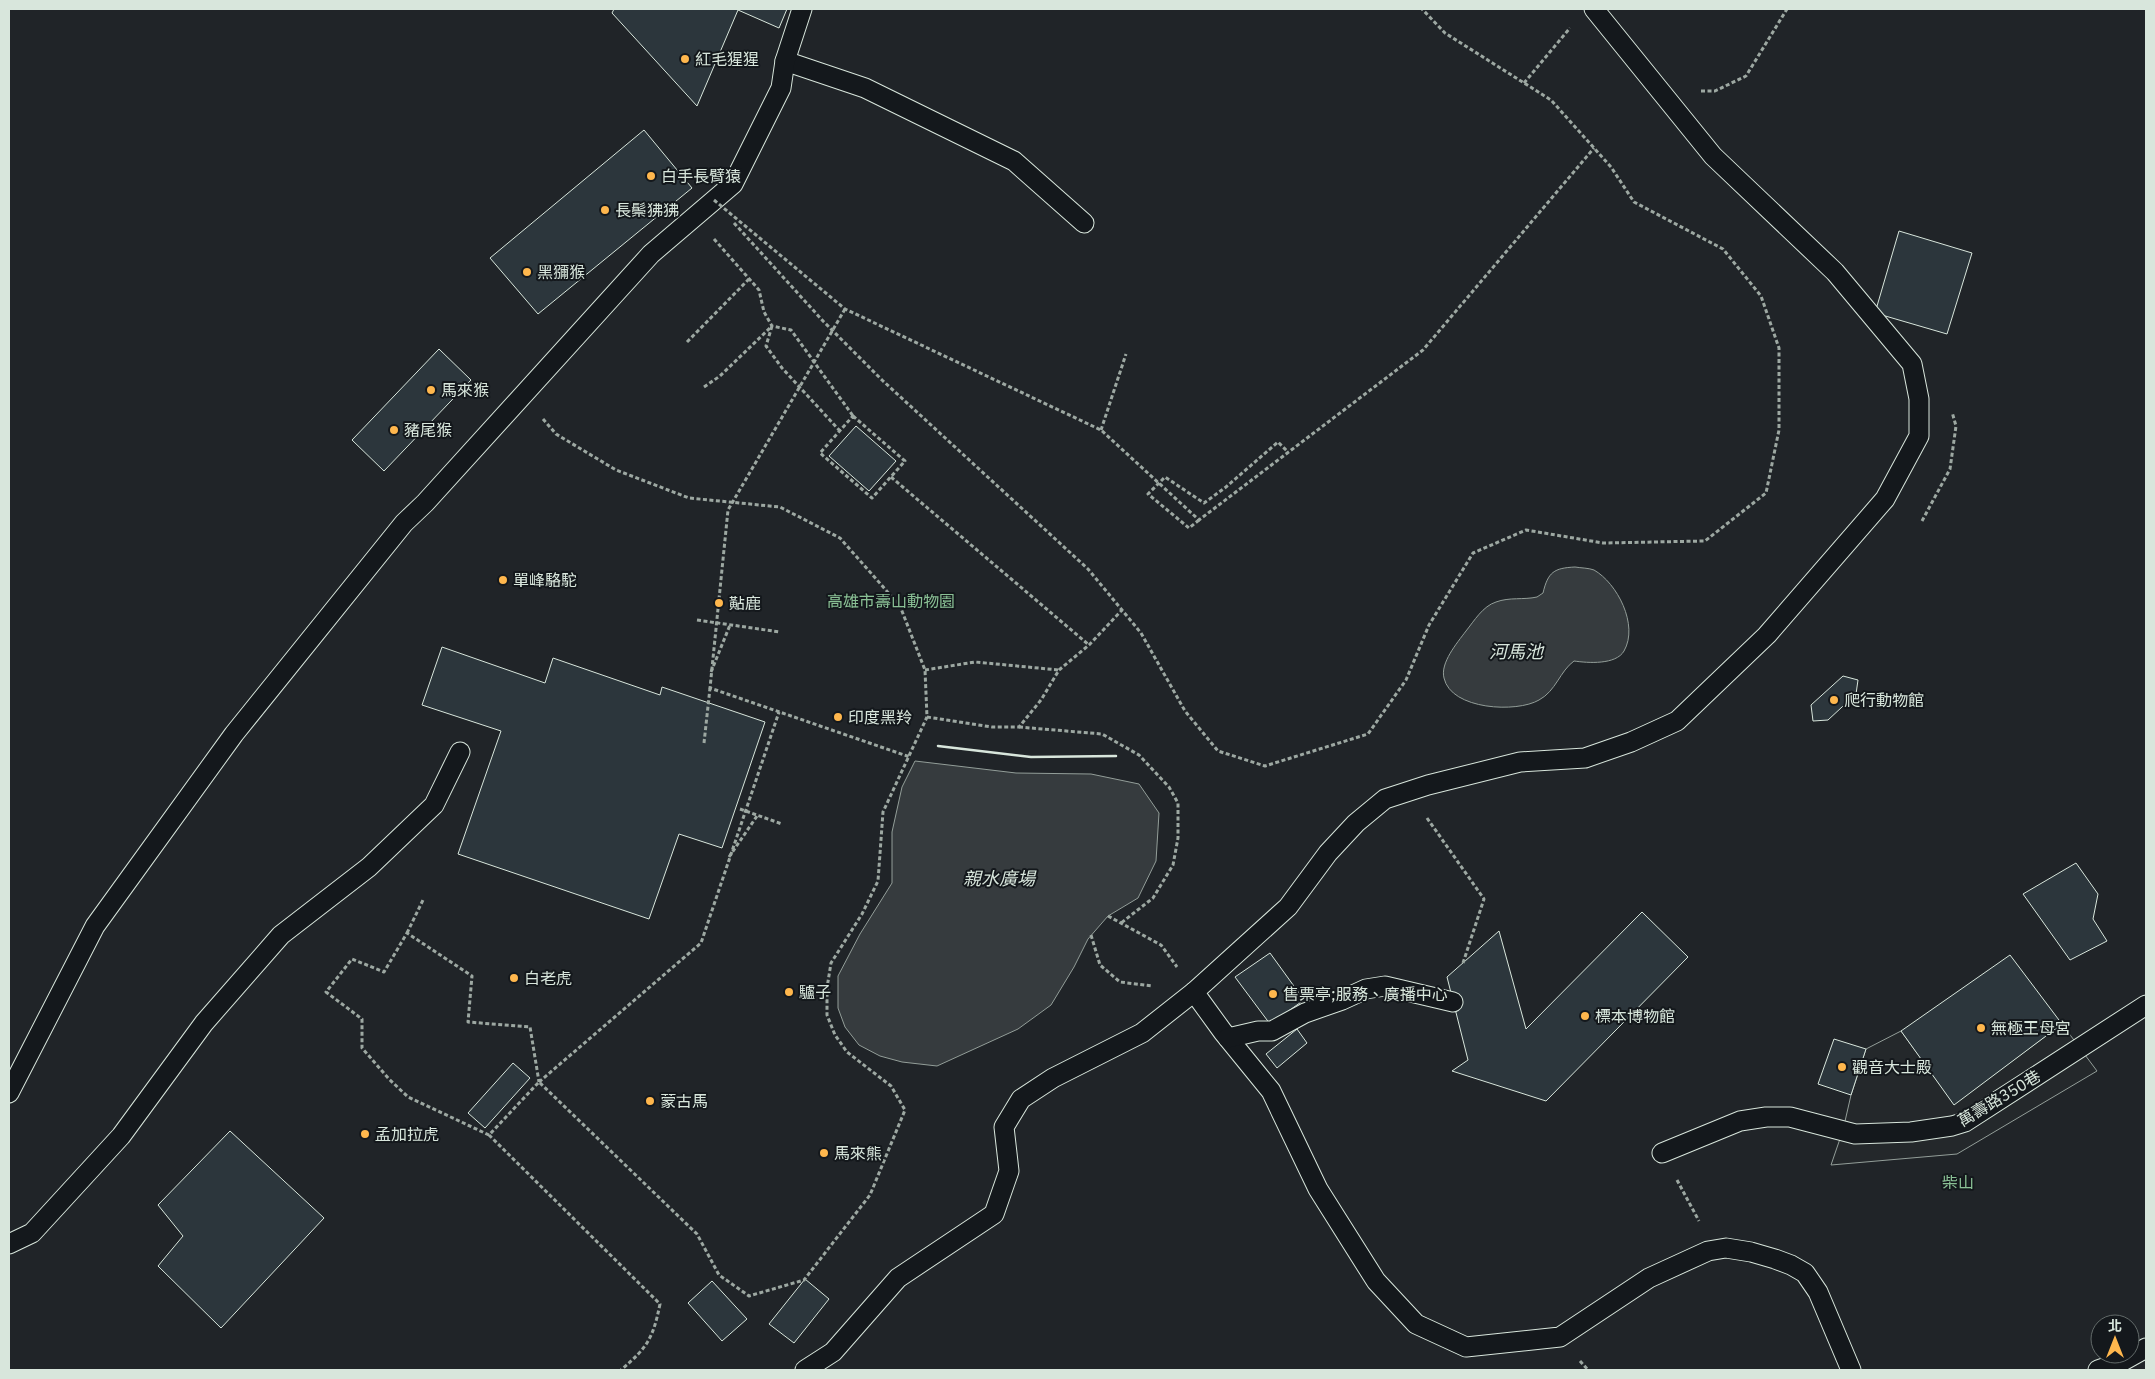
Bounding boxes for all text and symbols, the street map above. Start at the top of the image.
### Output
place label: 紅毛猩猩 [695,49,759,69]
marker: 紅毛猩猩 [679,53,691,65]
place label: 白手長臂猿 [661,166,741,186]
marker: 白手長臂猿 [645,170,657,182]
place label: 長鬃狒狒 [615,200,679,220]
marker: 長鬃狒狒 [599,204,611,216]
place label: 黑獼猴 [537,262,585,282]
marker: 黑獼猴 [521,266,533,278]
place label: 馬來猴 [441,380,489,400]
marker: 馬來猴 [425,384,437,396]
place label: 豬尾猴 [404,420,452,440]
marker: 豬尾猴 [388,424,400,436]
place label: 單峰駱駝 [513,570,577,590]
marker: 單峰駱駝 [497,574,509,586]
park label: 高雄市壽山動物園 [827,591,955,611]
place label: 黇鹿 [729,593,761,613]
marker: 黇鹿 [713,597,725,609]
water label: 河馬池 [1489,640,1545,663]
place label: 爬行動物館 [1844,690,1924,710]
marker: 爬行動物館 [1828,694,1840,706]
place label: 印度黑羚 [848,707,912,727]
marker: 印度黑羚 [832,711,844,723]
water label: 親水廣場 [963,867,1037,890]
place label: 白老虎 [524,968,572,988]
marker: 白老虎 [508,972,520,984]
place label: 驢子 [799,982,831,1002]
place label: 售票亭;服務、廣播中心 [1283,984,1448,1004]
marker: 驢子 [783,986,795,998]
marker: 售票亭;服務、廣播中心 [1267,988,1279,1000]
place label: 標本博物館 [1595,1006,1675,1026]
marker: 標本博物館 [1579,1010,1591,1022]
place label: 無極王母宮 [1991,1018,2071,1038]
marker: 無極王母宮 [1975,1022,1987,1034]
place label: 觀音大士殿 [1852,1057,1932,1077]
marker: 觀音大士殿 [1836,1061,1848,1073]
street label: 萬壽路350巷 [1954,1066,2044,1130]
place label: 蒙古馬 [660,1091,708,1111]
marker: 蒙古馬 [644,1095,656,1107]
place label: 孟加拉虎 [375,1124,439,1144]
marker: 孟加拉虎 [359,1128,371,1140]
place label: 馬來熊 [834,1143,882,1163]
marker: 馬來熊 [818,1147,830,1159]
park label: 柴山 [1942,1172,1974,1192]
north arrow [2090,1314,2140,1364]
text: 北 [2108,1317,2122,1335]

